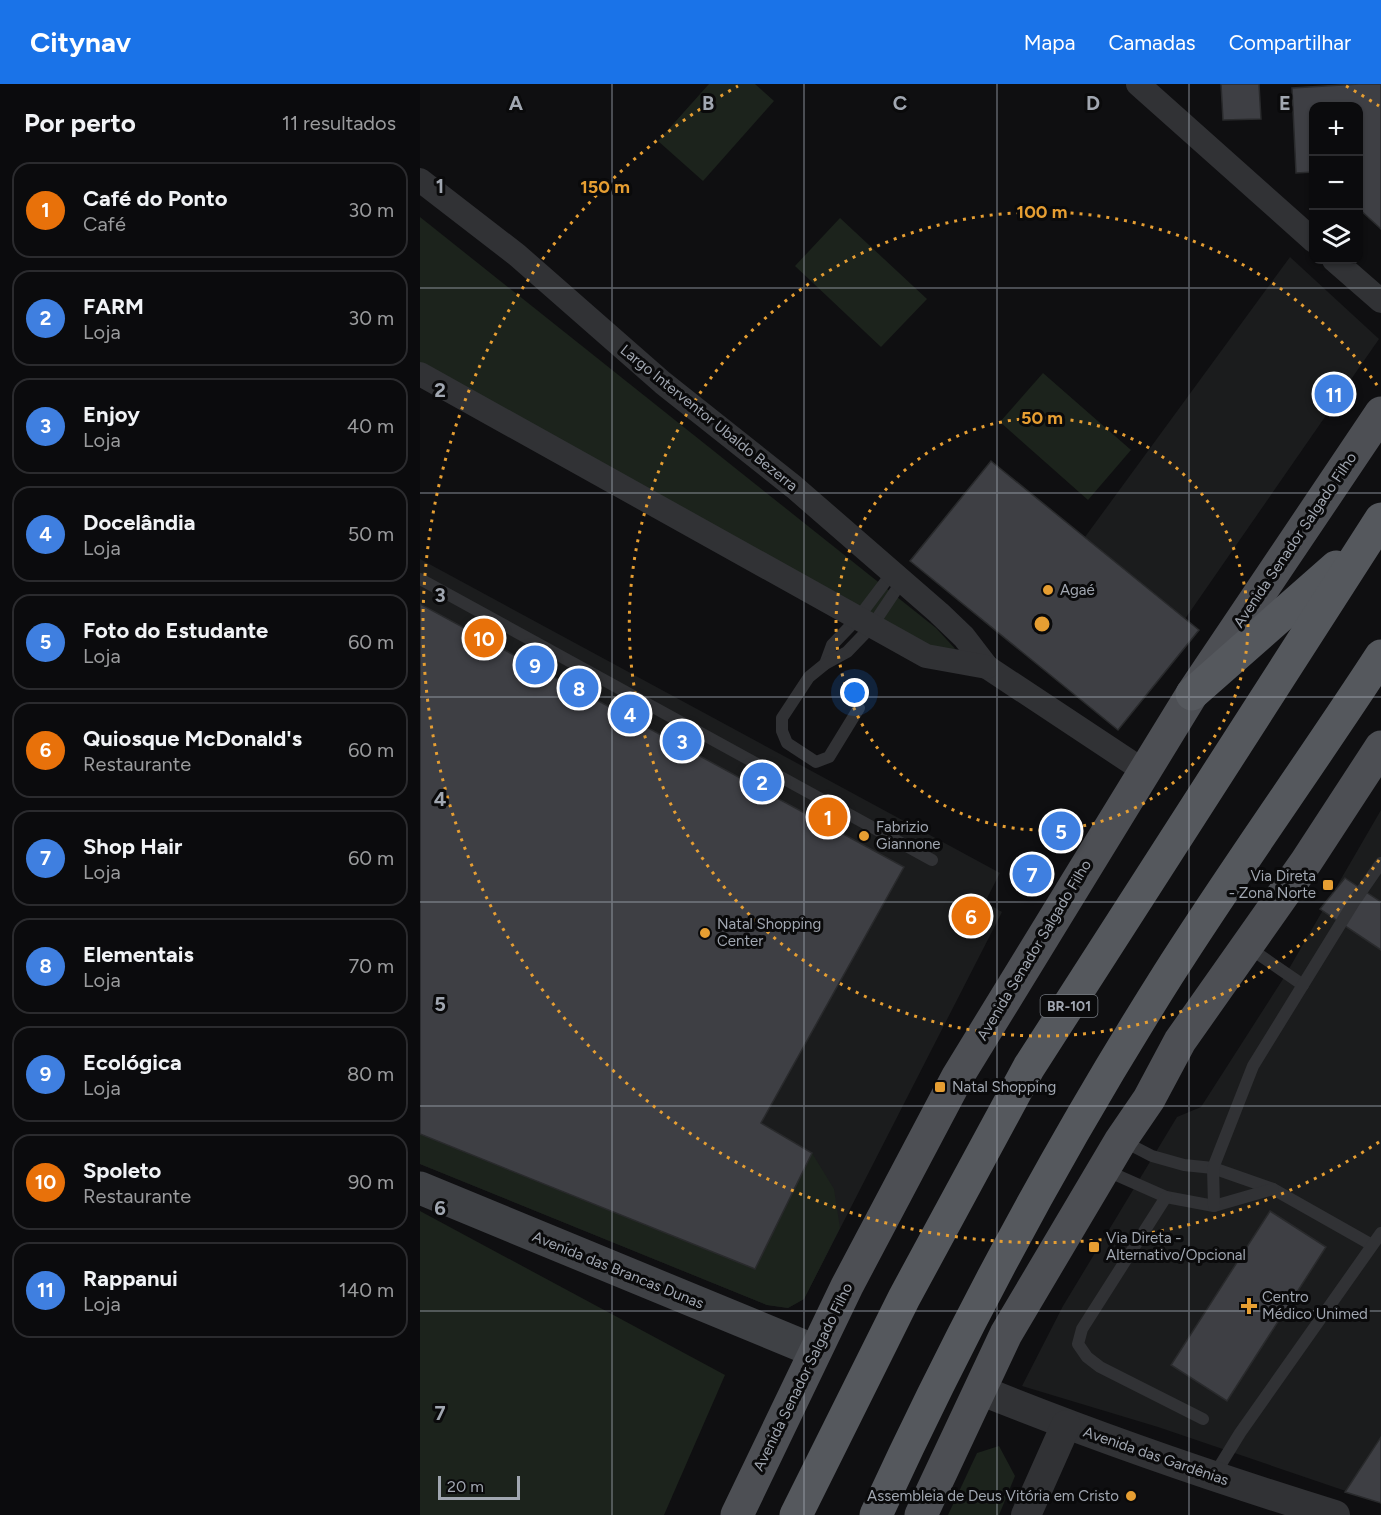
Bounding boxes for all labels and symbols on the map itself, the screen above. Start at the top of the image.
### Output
text: A [509,91,524,115]
text: B [702,91,714,115]
text: C [893,91,907,115]
text: D [1086,91,1100,115]
text: E [1279,91,1291,115]
text: 1 [436,174,444,198]
text: 150 m [580,176,630,198]
text: 100 m [1017,201,1067,223]
street label: Largo Interventor Ubaldo Bezerra [617,341,801,495]
pin: 11 [1314,372,1354,416]
text: 2 [434,378,446,402]
text: 50 m [1021,407,1063,429]
street label: Avenida Senador Salgado Filho [1230,449,1361,631]
place label: Agaé [1060,581,1095,599]
text: 3 [434,583,446,607]
marker: Agaé [1041,583,1055,597]
centre of rings [1032,614,1052,634]
pin: 10 [464,616,504,660]
pin: 9 [516,642,554,688]
pin: 8 [560,666,598,710]
your location [840,678,869,707]
pin: 4 [610,692,650,736]
pin: 3 [662,718,702,764]
pin: 2 [742,760,782,804]
text: 4 [434,787,447,811]
pin: 1 [808,794,848,840]
pin: 5 [1042,808,1080,854]
place label: Fabrizio Giannone [876,818,941,853]
marker: Fabrizio Giannone [857,829,871,843]
pin: 7 [1012,852,1052,896]
street label: Avenida Senador Salgado Filho [973,856,1095,1043]
place label: Via Direta - Zona Norte [1229,867,1316,902]
marker: Via Direta - Zona Norte [1321,878,1335,892]
pin: 6 [952,894,990,938]
place label: Natal Shopping Center [717,915,821,950]
marker: Natal Shopping Center [698,926,712,940]
text: 5 [434,992,446,1016]
road number: BR-101 [1040,995,1098,1017]
place label: Natal Shopping [952,1078,1056,1096]
marker: Natal Shopping [933,1080,947,1094]
text: 6 [434,1196,446,1220]
street label: Avenida das Brancas Dunas [530,1227,706,1313]
place label: Via Direta - Alternativo/Opcional [1106,1229,1246,1264]
marker: Via Direta - Alternativo/Opcional [1087,1240,1101,1254]
street label: Avenida Senador Salgado Filho [749,1280,857,1474]
place label: Centro Médico Unimed [1262,1288,1368,1323]
marker: Centro Médico Unimed [1240,1297,1258,1315]
text: 7 [434,1401,446,1425]
street label: Avenida das Gardênias [1081,1423,1231,1489]
scale bar [438,1473,520,1500]
place label: Assembleia de Deus Vitória em Cristo [867,1487,1119,1505]
marker: Assembleia de Deus Vitória em Cristo [1124,1489,1138,1503]

